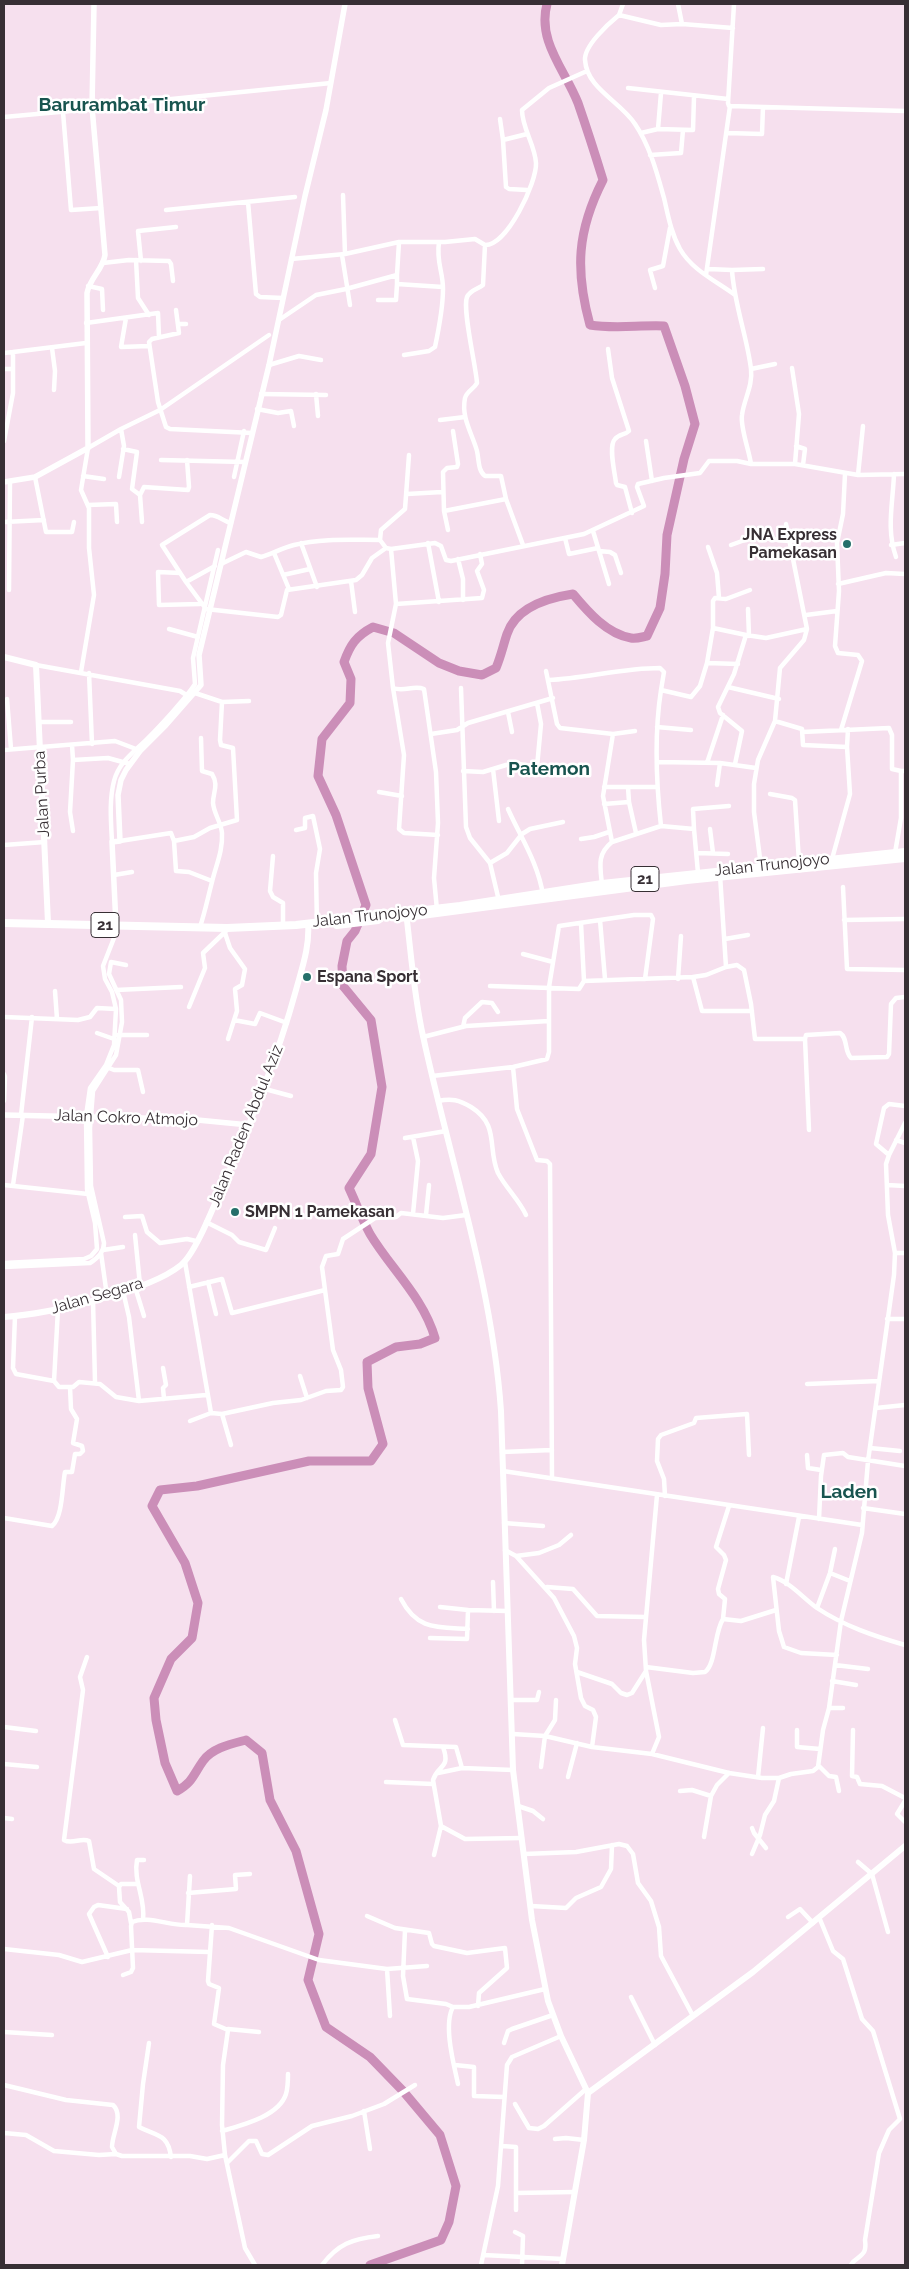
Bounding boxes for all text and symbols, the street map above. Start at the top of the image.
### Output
district label: Barurambat Timur [39,94,205,116]
place label: JNA Express Pamekasan [743,525,837,563]
marker: JNA Express Pamekasan [841,538,853,550]
street label: Jalan Purba [30,750,54,838]
district label: Patemon [508,758,590,780]
street label: Jalan Trunojoyo [713,849,831,881]
road number: 21 [631,866,659,892]
street label: Jalan Trunojoyo [311,900,429,932]
road number: 21 [91,912,119,938]
place label: Espana Sport [317,967,418,987]
marker: Espana Sport [301,971,313,983]
street label: Jalan Raden Abdul Aziz [205,1042,287,1210]
street label: Jalan Cokro Atmojo [54,1106,198,1130]
place label: SMPN 1 Pamekasan [245,1202,395,1222]
marker: SMPN 1 Pamekasan [229,1206,241,1218]
street label: Jalan Segara [49,1274,145,1318]
district label: Laden [820,1481,878,1503]

